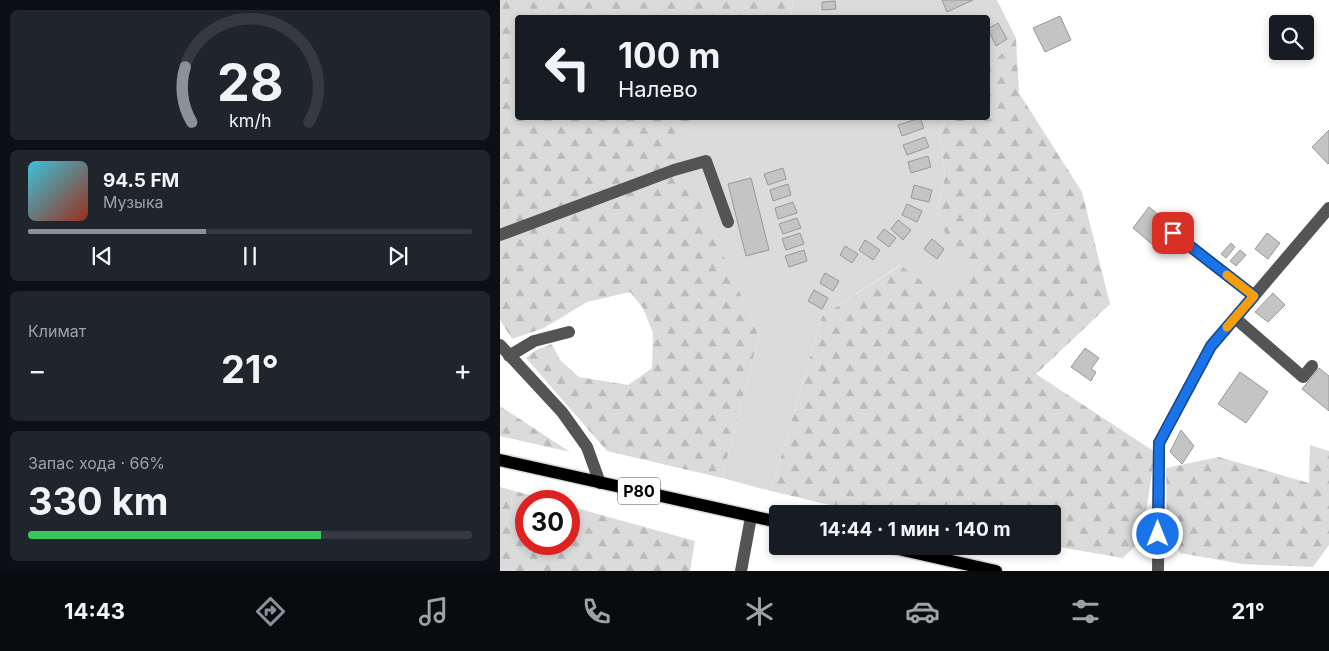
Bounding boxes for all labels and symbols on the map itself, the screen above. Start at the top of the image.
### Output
pin [1152,212,1194,254]
road number: Р80 [618,478,660,504]
speed limit sign: 30 [515,490,580,555]
position arrow [1131,507,1183,559]

